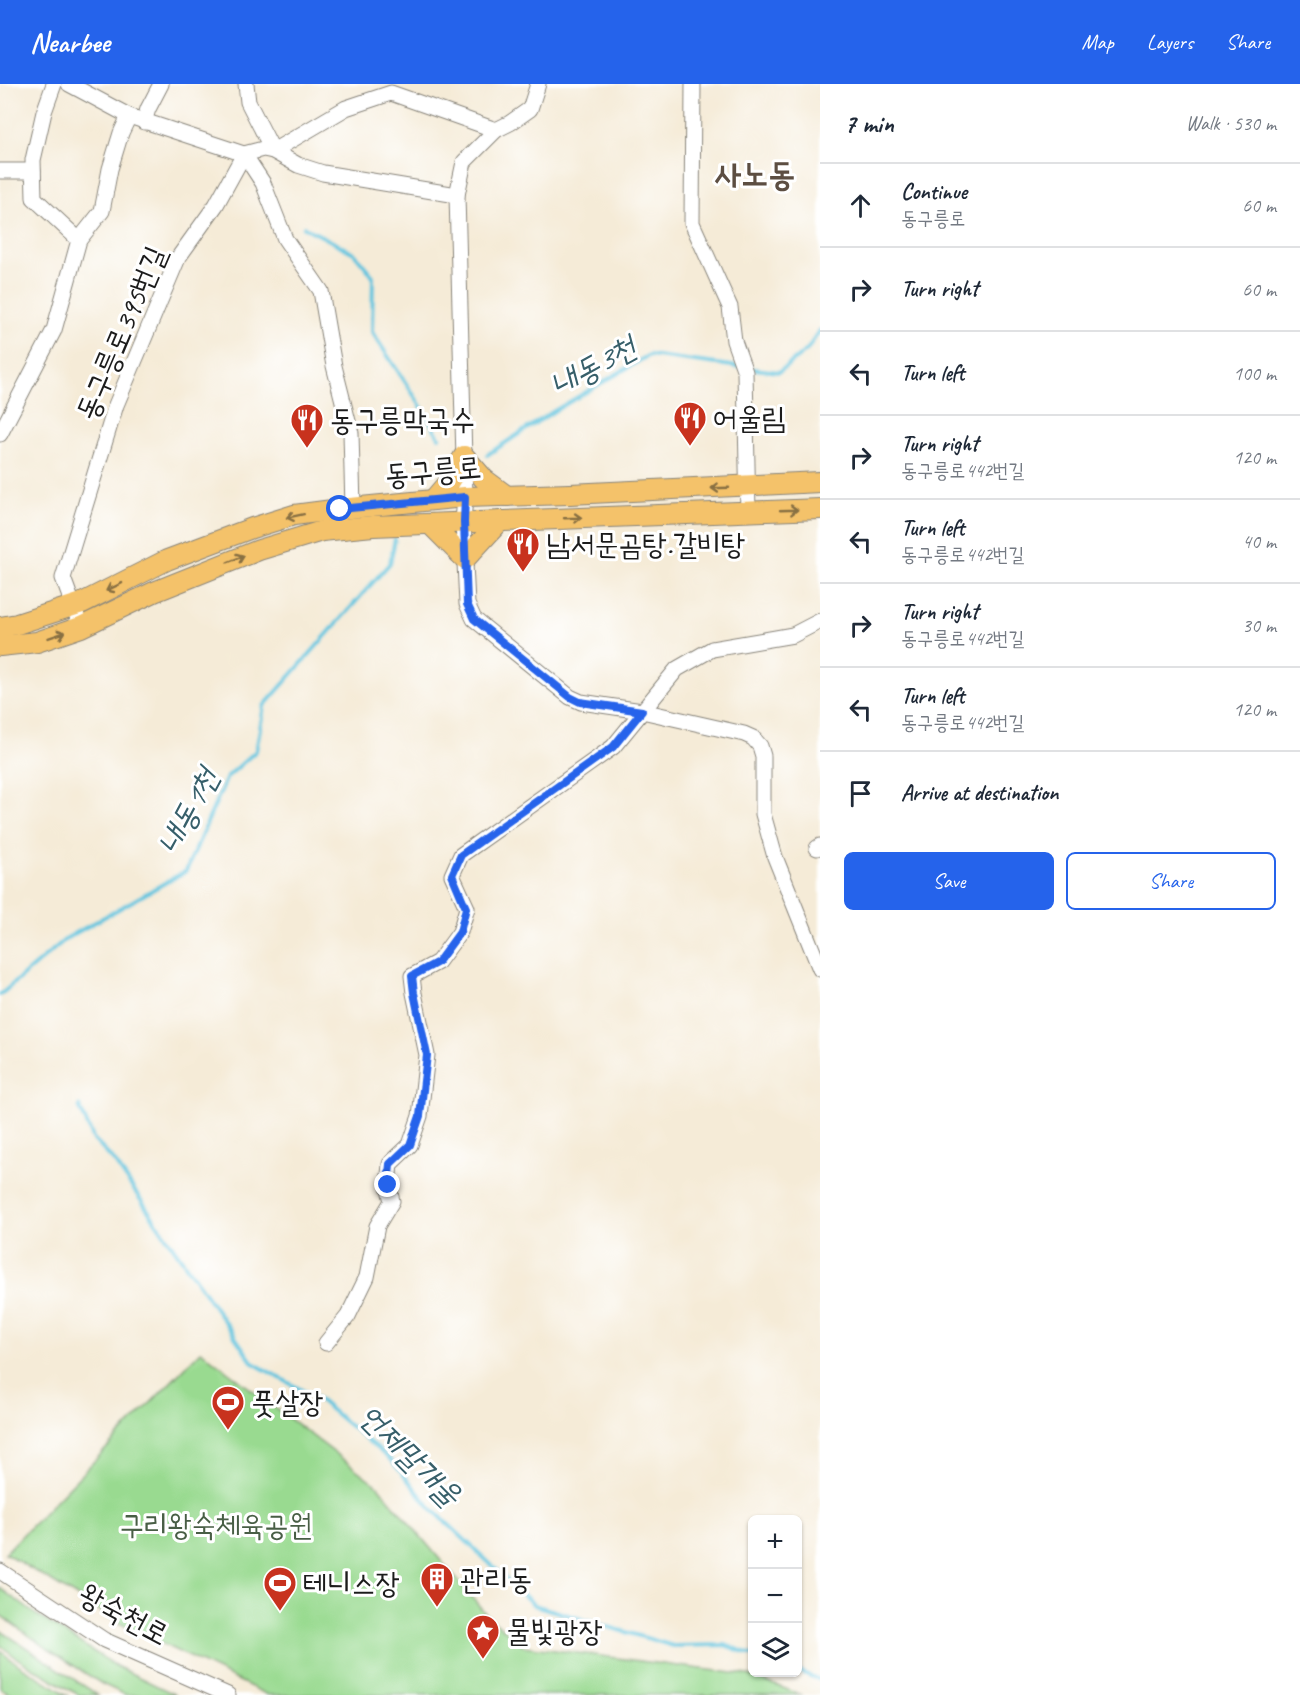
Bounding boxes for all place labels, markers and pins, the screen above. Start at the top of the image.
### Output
place label: 어울림 [713,399,785,437]
restaurant icon: 어울림 [672,400,708,447]
place label: 동구릉막국수 [330,401,475,439]
restaurant icon: 동구릉막국수 [289,402,325,449]
place label: 남서문곰탕.갈비탕 [546,525,745,563]
restaurant icon: 남서문곰탕.갈비탕 [505,526,541,573]
place label: 풋살장 [251,1383,323,1421]
sports icon: 풋살장 [210,1384,246,1431]
place label: 관리동 [460,1560,532,1598]
building icon: 관리동 [419,1561,455,1608]
place label: 테니스장 [303,1564,400,1602]
sports icon: 테니스장 [262,1565,298,1612]
place label: 물빛광장 [506,1612,603,1650]
place icon: 물빛광장 [465,1613,501,1660]

